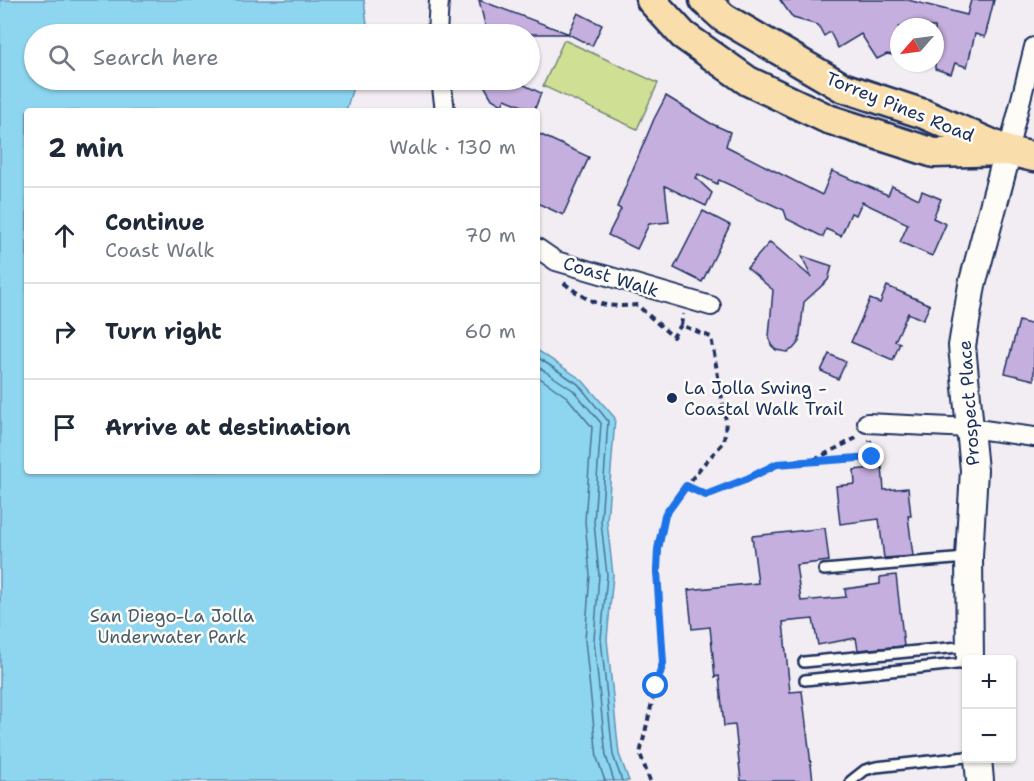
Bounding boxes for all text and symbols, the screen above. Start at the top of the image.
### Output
north arrow [890,18,944,72]
search box [24,24,540,90]
icon: search [45,41,78,74]
text: Search here [93,43,219,72]
street label: Torrey Pines Road [822,66,978,148]
text: 2 min [48,130,124,165]
text: Walk · 130 m [389,134,516,160]
text: Continue [105,208,205,237]
icon: ahead [48,219,81,252]
text: 70 m [464,222,516,248]
text: Coast Walk [105,237,215,263]
street label: Coast Walk [560,251,662,303]
icon: right [48,315,81,348]
text: Turn right [105,317,222,346]
text: 60 m [464,318,516,344]
street label: Prospect Place [953,339,985,467]
place label: La Jolla Swing - Coastal Walk Trail [684,376,844,421]
marker: La Jolla Swing - Coastal Walk Trail [665,391,679,405]
icon: arrive [48,411,81,444]
text: Arrive at destination [105,413,351,442]
route end [858,443,884,469]
park label: San Diego-La Jolla Underwater Park [90,604,254,649]
map controls [962,655,1016,763]
button: + [962,655,1016,709]
route start [642,672,668,698]
button: − [962,709,1016,763]

